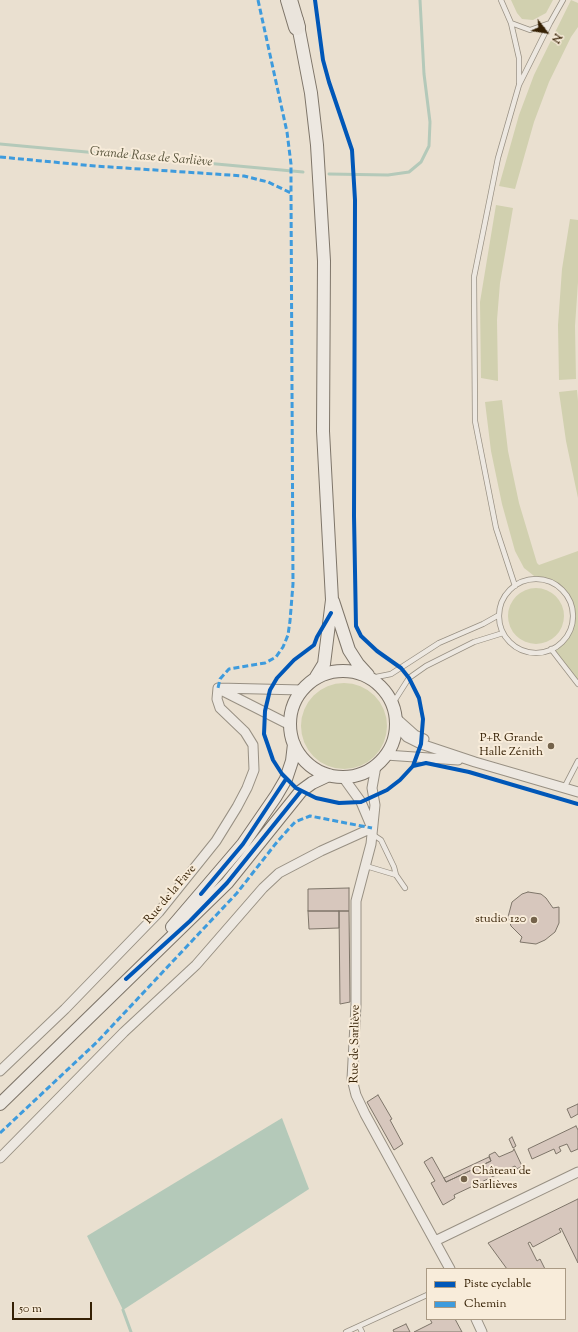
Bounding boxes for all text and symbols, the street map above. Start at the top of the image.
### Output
north arrow [526,12,566,52]
text: N [547,30,565,46]
water label: Grande Rase de Sarliève [89,145,213,171]
place label: P+R Grande Halle Zénith [479,732,543,760]
marker: P+R Grande Halle Zénith [546,741,556,751]
street label: Rue de la Fave [142,862,200,928]
place label: studio 120 [475,913,526,927]
marker: studio 120 [529,915,539,925]
street label: Rue de Sarliève [348,1005,364,1083]
place label: Château de Sarlièves [472,1165,531,1193]
marker: Château de Sarlièves [459,1174,469,1184]
legend [426,1268,566,1320]
text: Piste cyclable [464,1275,531,1293]
scale bar [14,1294,94,1320]
text: Chemin [464,1295,507,1313]
text: 50 m [19,1300,42,1318]

